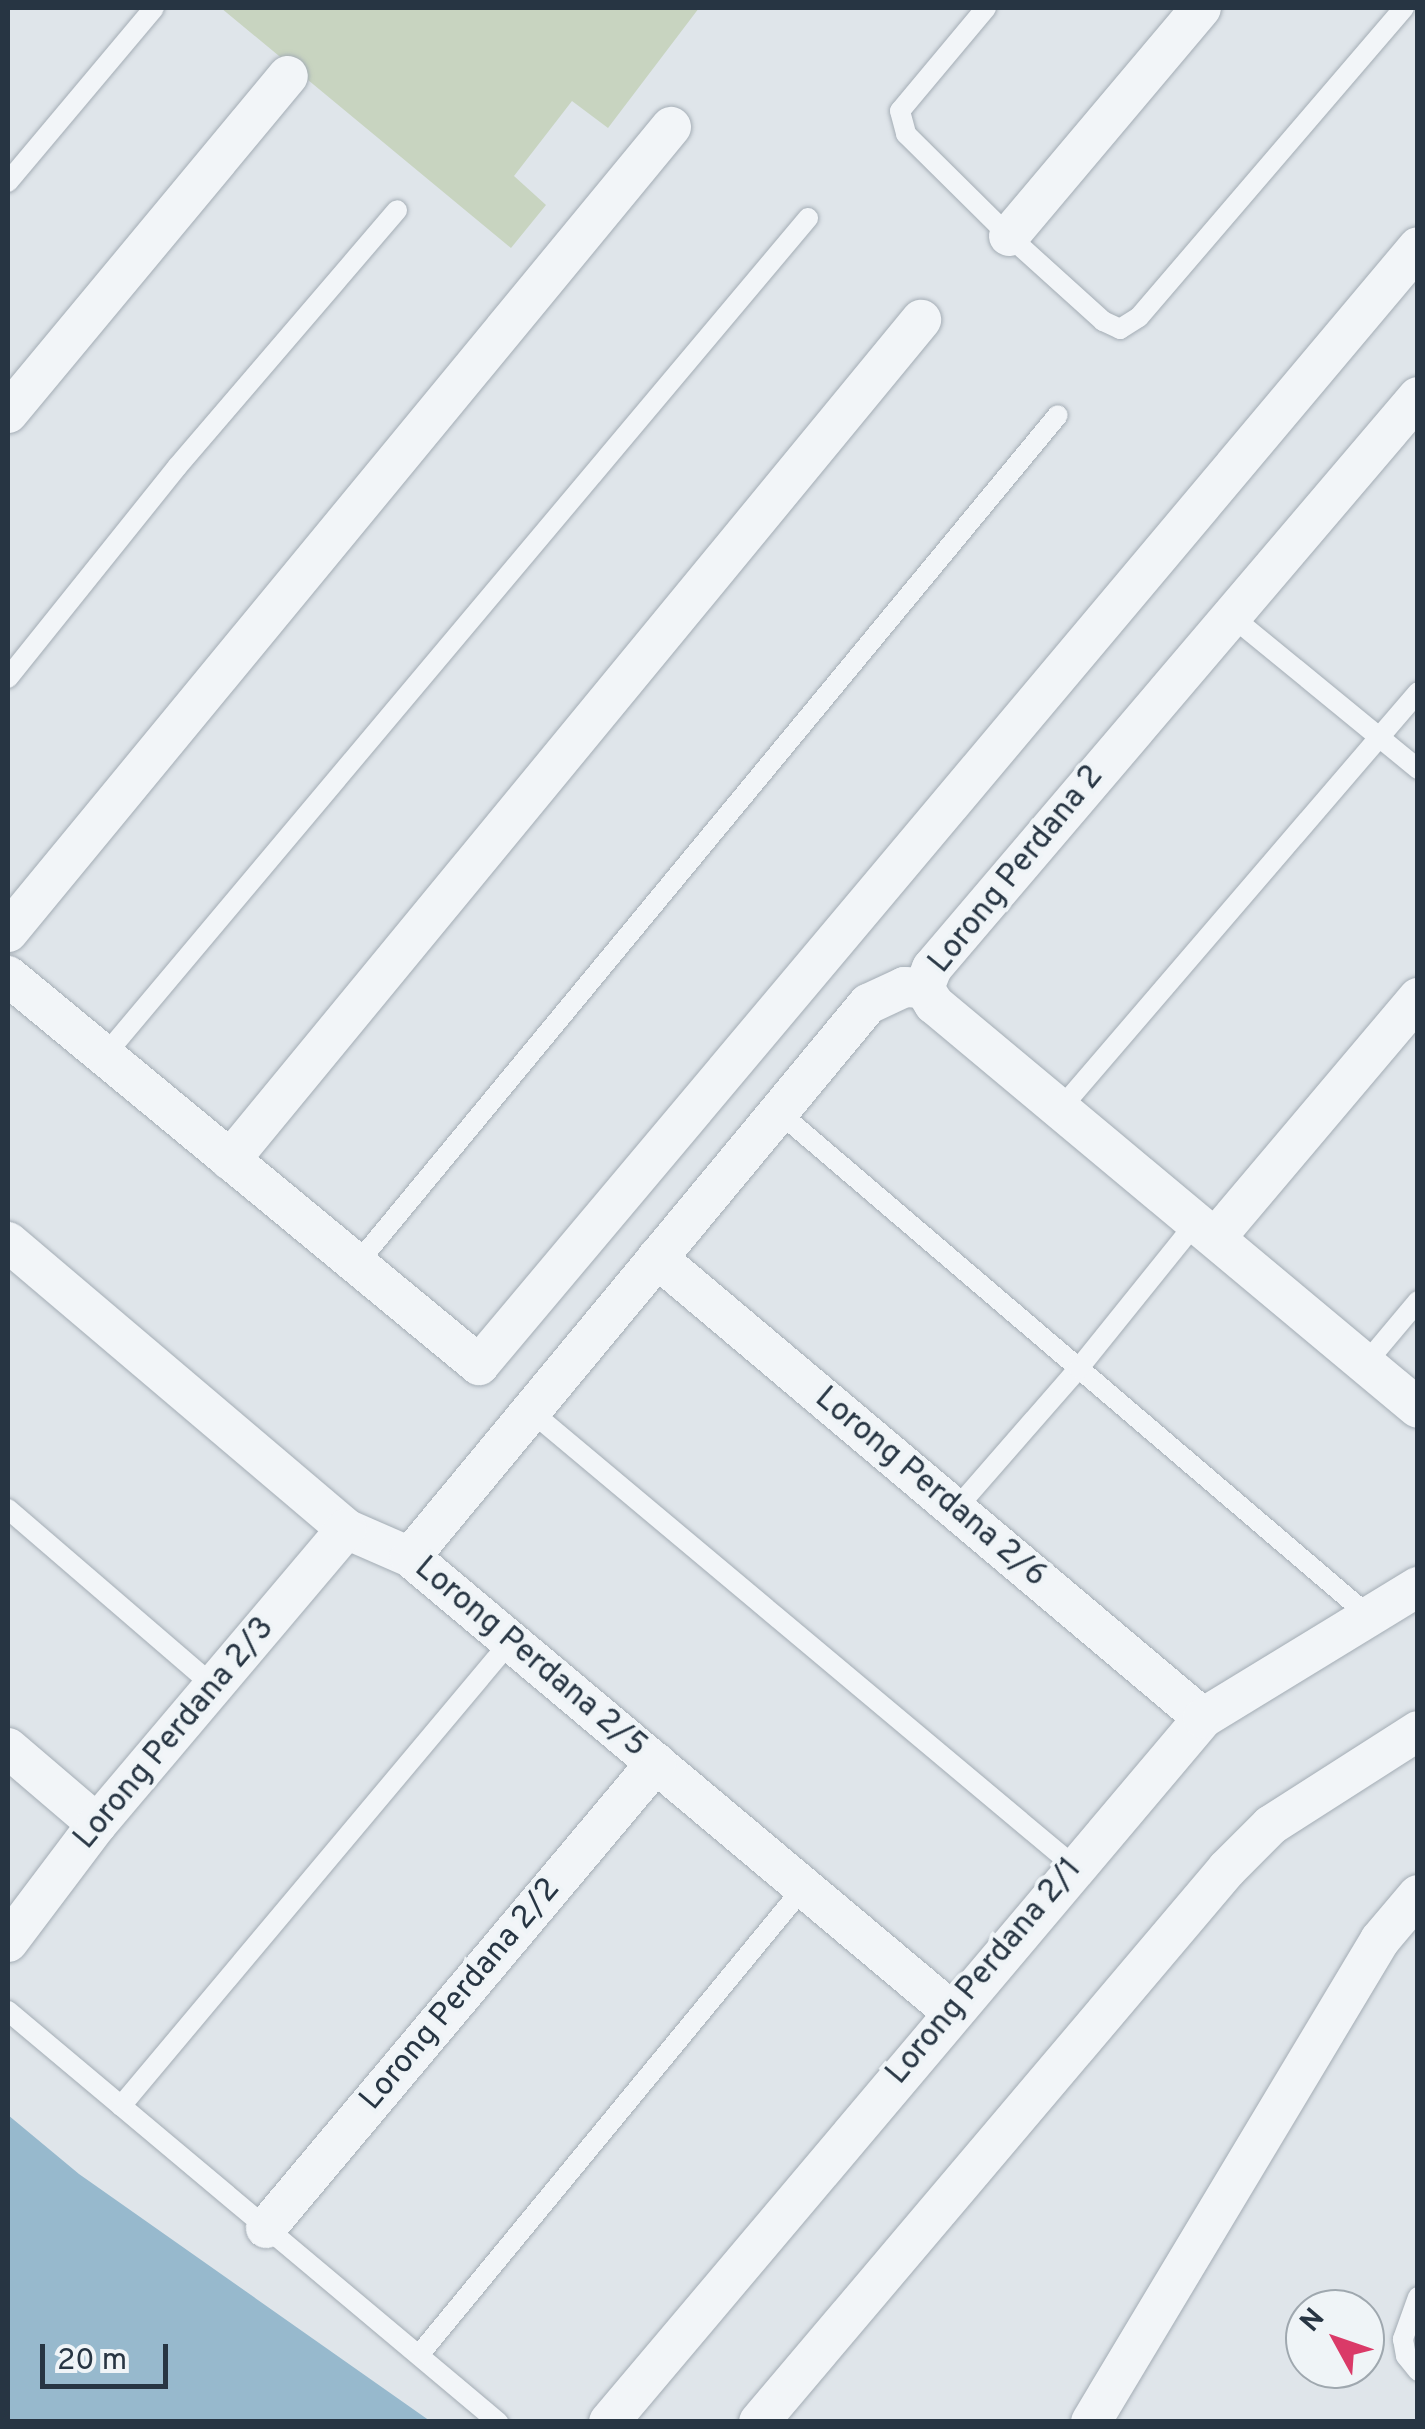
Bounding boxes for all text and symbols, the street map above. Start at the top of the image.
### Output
street label: Lorong Perdana 2 [922,759,1112,981]
street label: Lorong Perdana 2/6 [806,1380,1054,1596]
street label: Lorong Perdana 2/5 [406,1550,654,1766]
street label: Lorong Perdana 2/3 [67,1610,283,1858]
street label: Lorong Perdana 2/1 [879,1851,1091,2093]
street label: Lorong Perdana 2/2 [353,1871,569,2119]
north arrow [1285,2289,1385,2389]
text: N [1293,2302,1334,2340]
scale bar [45,2324,172,2386]
text: 20 m [57,2343,127,2380]

